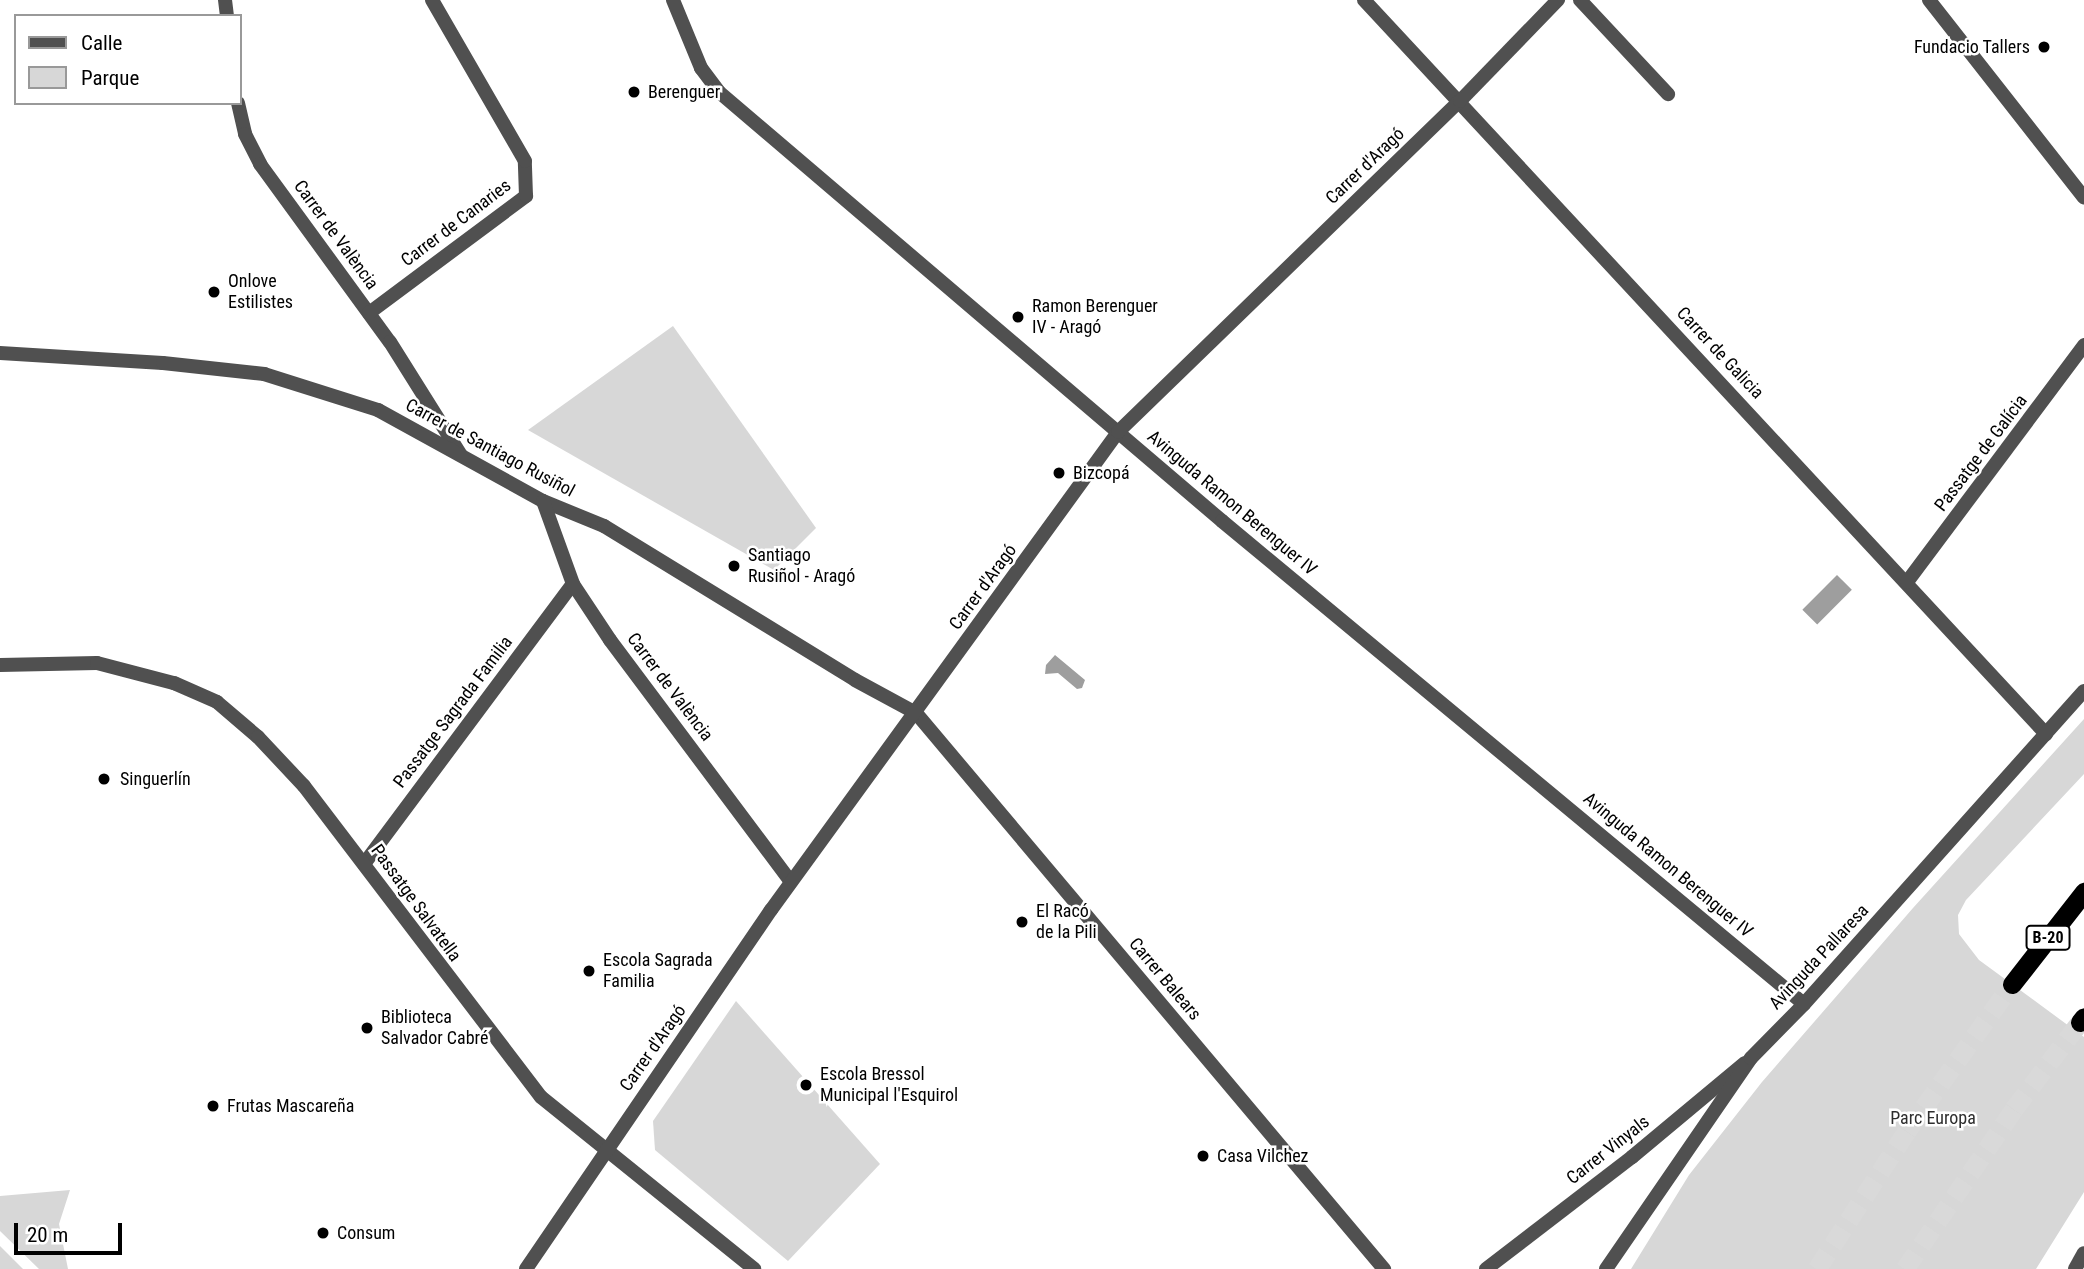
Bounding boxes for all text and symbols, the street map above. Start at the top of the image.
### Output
legend [14,14,242,105]
text: Calle [81,31,122,55]
place label: Fundacio Tallers [1914,36,2030,58]
marker: Fundacio Tallers [2036,39,2052,55]
text: Parque [81,66,139,90]
place label: Berenguer [648,81,720,103]
marker: Berenguer [626,84,642,100]
street label: Carrer d'Aragó [1321,123,1409,209]
street label: Carrer de Canaries [397,175,515,271]
street label: Carrer de València [289,176,383,294]
place label: Onlove Estilistes [228,271,293,314]
marker: Onlove Estilistes [206,284,222,300]
place label: Ramon Berenguer IV - Aragó [1032,296,1158,338]
street label: Carrer de Galicia [1672,303,1768,403]
marker: Ramon Berenguer IV - Aragó [1010,309,1026,325]
street label: Passatge de Galícia [1930,390,2032,516]
street label: Carrer de Santiago Rusiñol [402,394,578,502]
street label: Avinguda Ramon Berenguer IV [1143,426,1321,580]
place label: Bizcopá [1073,462,1130,484]
marker: Bizcopá [1051,465,1067,481]
street label: Carrer d'Aragó [945,540,1021,634]
place label: Santiago Rusiñol - Aragó [748,545,855,588]
marker: Santiago Rusiñol - Aragó [726,558,742,574]
street label: Carrer de València [622,629,718,745]
street label: Passatge Sagrada Familia [389,632,517,792]
place label: Singuerlín [120,768,191,790]
marker: Singuerlín [94,769,114,789]
street label: Avinguda Ramon Berenguer IV [1579,788,1757,942]
street label: Passatge Salvatella [366,840,466,966]
street label: Avinguda Pallaresa [1765,900,1873,1014]
place label: El Racó de la Pili [1036,901,1097,944]
marker: El Racó de la Pili [1014,914,1030,930]
road number: B-20 [2025,926,2071,950]
street label: Carrer Balears [1124,933,1206,1025]
place label: Escola Sagrada Familia [603,950,713,992]
marker: Escola Sagrada Familia [581,963,597,979]
street label: Carrer d'Aragó [615,1001,691,1095]
place label: Biblioteca Salvador Cabré [381,1007,488,1050]
marker: Biblioteca Salvador Cabré [359,1020,375,1036]
place label: Escola Bressol Municipal l'Esquirol [820,1064,958,1106]
marker: Escola Bressol Municipal l'Esquirol [798,1077,814,1093]
place label: Frutas Mascareña [227,1095,354,1117]
marker: Frutas Mascareña [205,1098,221,1114]
park label: Parc Europa [1890,1107,1976,1129]
street label: Carrer Vinyals [1562,1111,1654,1189]
place label: Casa Vilchez [1217,1145,1308,1167]
marker: Casa Vilchez [1195,1148,1211,1164]
scale bar [18,1210,126,1254]
place label: Consum [337,1222,395,1244]
text: 20 m [27,1223,68,1247]
marker: Consum [315,1225,331,1241]

